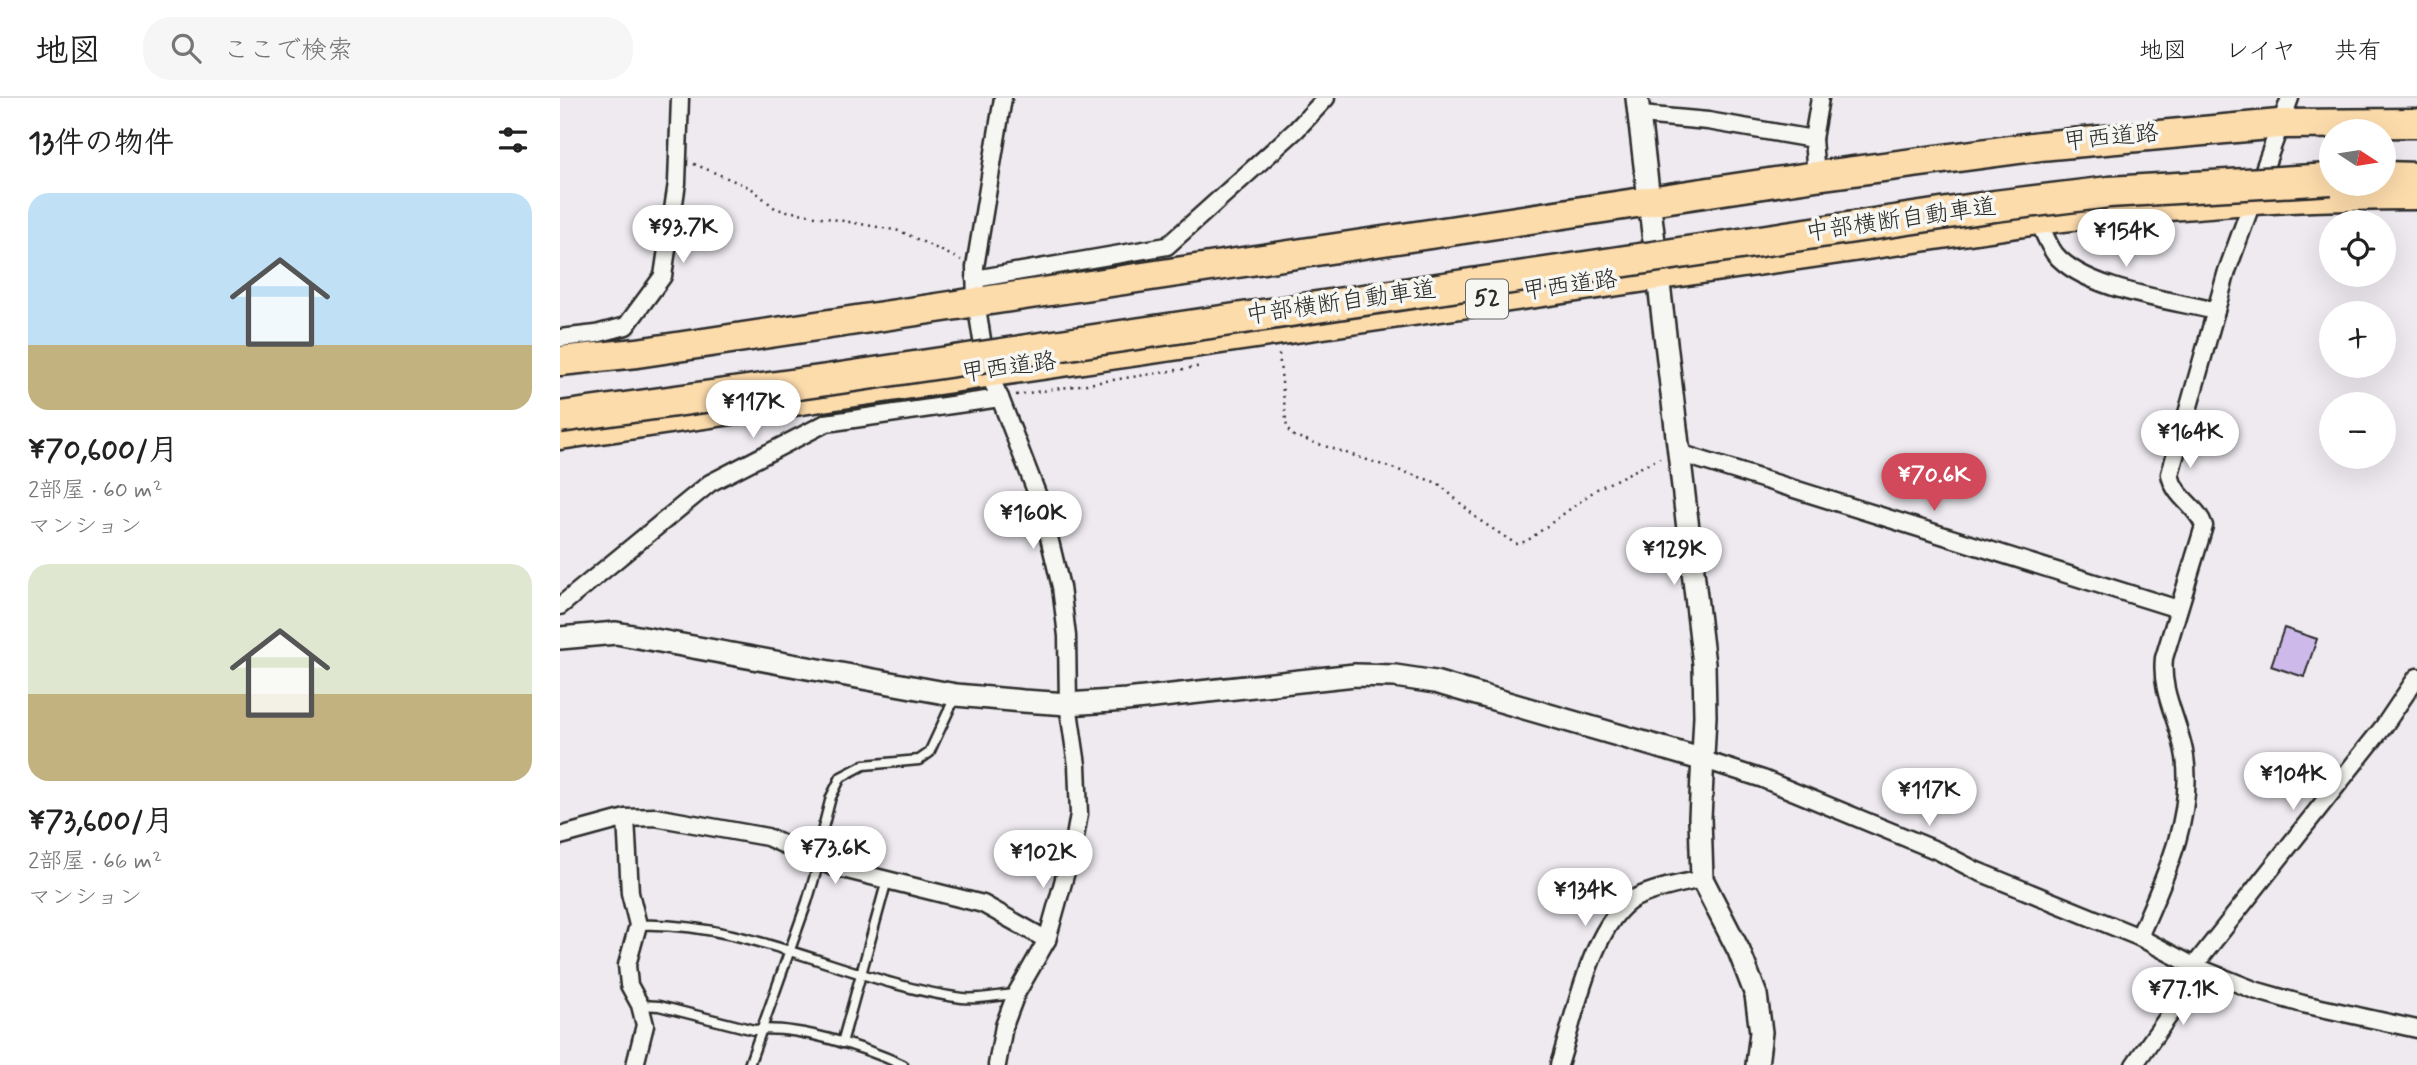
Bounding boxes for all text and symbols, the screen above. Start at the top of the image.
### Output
search box [143,17,633,80]
icon: search [167,29,205,67]
text: 地図 [35,30,101,74]
text: ここで検索 [223,34,353,68]
text: 地図 [2139,36,2187,67]
text: レイヤ [2225,36,2296,67]
text: 共有 [2334,36,2382,67]
street label: 甲西道路 [2062,118,2160,158]
north arrow [2319,119,2396,196]
map controls [2319,119,2396,469]
icon: filters [494,121,532,159]
text: 13件の物件 [28,124,174,163]
street label: 中部横断自動車道 [1804,191,1998,249]
pin: ¥93.7K [626,206,740,265]
pin: ¥154K [2077,209,2175,269]
button: locate [2319,210,2396,287]
text: ¥93.7K [648,213,718,243]
text: ¥154K [2093,217,2159,247]
icon: home [217,239,343,365]
street label: 甲西道路 [1520,264,1620,308]
street label: 中部横断自動車道 [1244,274,1438,332]
road number: 52 [1466,280,1508,318]
button: + [2319,301,2396,378]
street label: 甲西道路 [959,346,1059,390]
pin: ¥117K [704,380,802,440]
text: ¥117K [722,388,784,418]
button: − [2319,392,2396,469]
pin: ¥164K [2141,410,2239,470]
text: ¥164K [2157,418,2223,448]
text: ¥70,600/月 [28,431,178,470]
pin: ¥70.6K [1877,454,1991,513]
text: ¥70.6K [1897,461,1971,491]
text: 2部屋 · 60 m² [28,476,163,506]
pin: ¥160K [984,491,1082,551]
text: ¥160K [1000,499,1066,529]
text: マンション [28,512,142,542]
pin: ¥129K [1625,528,1723,587]
text: ¥129K [1642,535,1706,565]
icon: home [217,610,343,736]
pin: ¥104K [2244,752,2342,812]
text: ¥104K [2260,760,2326,790]
pin: ¥117K [1880,768,1978,828]
text: ¥117K [1898,776,1960,806]
text: ¥73,600/月 [28,802,174,841]
pin: ¥73.6K [778,826,892,886]
pin: ¥102K [994,830,1092,890]
text: ¥73.6K [800,834,870,864]
text: ¥102K [1010,838,1076,868]
text: 2部屋 · 66 m² [28,847,162,877]
pin: ¥134K [1536,868,1634,928]
text: ¥134K [1553,876,1617,906]
text: マンション [28,883,142,913]
pin: ¥77.1K [2126,968,2240,1027]
text: ¥77.1K [2148,975,2218,1005]

